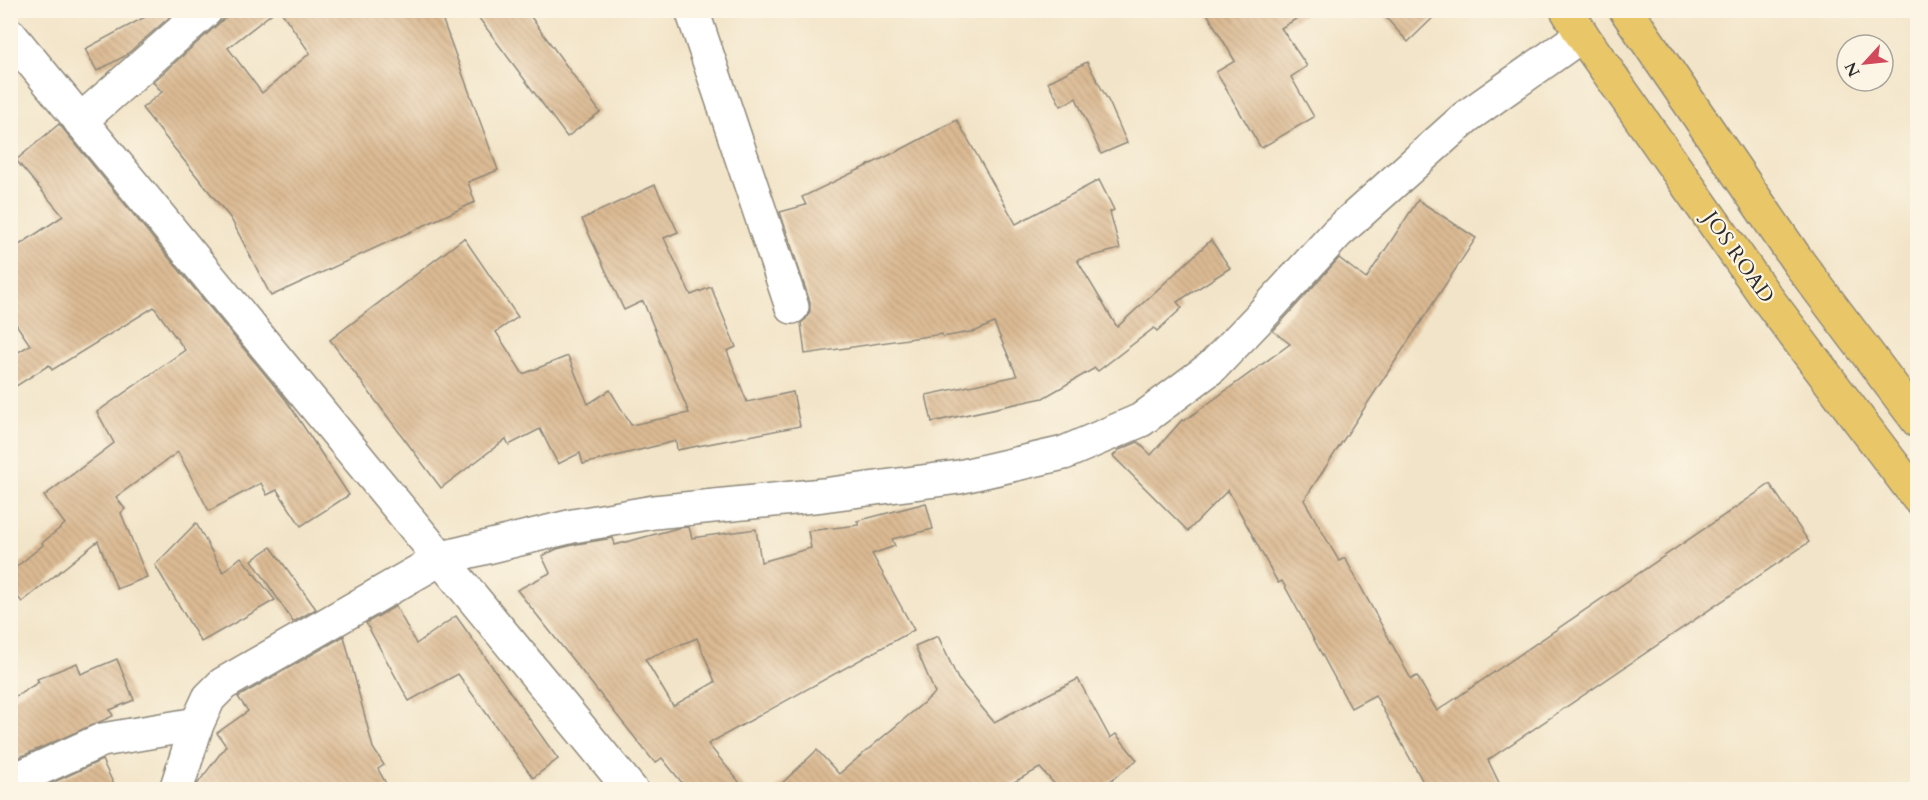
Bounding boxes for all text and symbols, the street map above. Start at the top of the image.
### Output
north arrow [1835,33,1895,93]
text: N [1840,58,1865,81]
street label: JOS ROAD [1695,203,1781,309]

